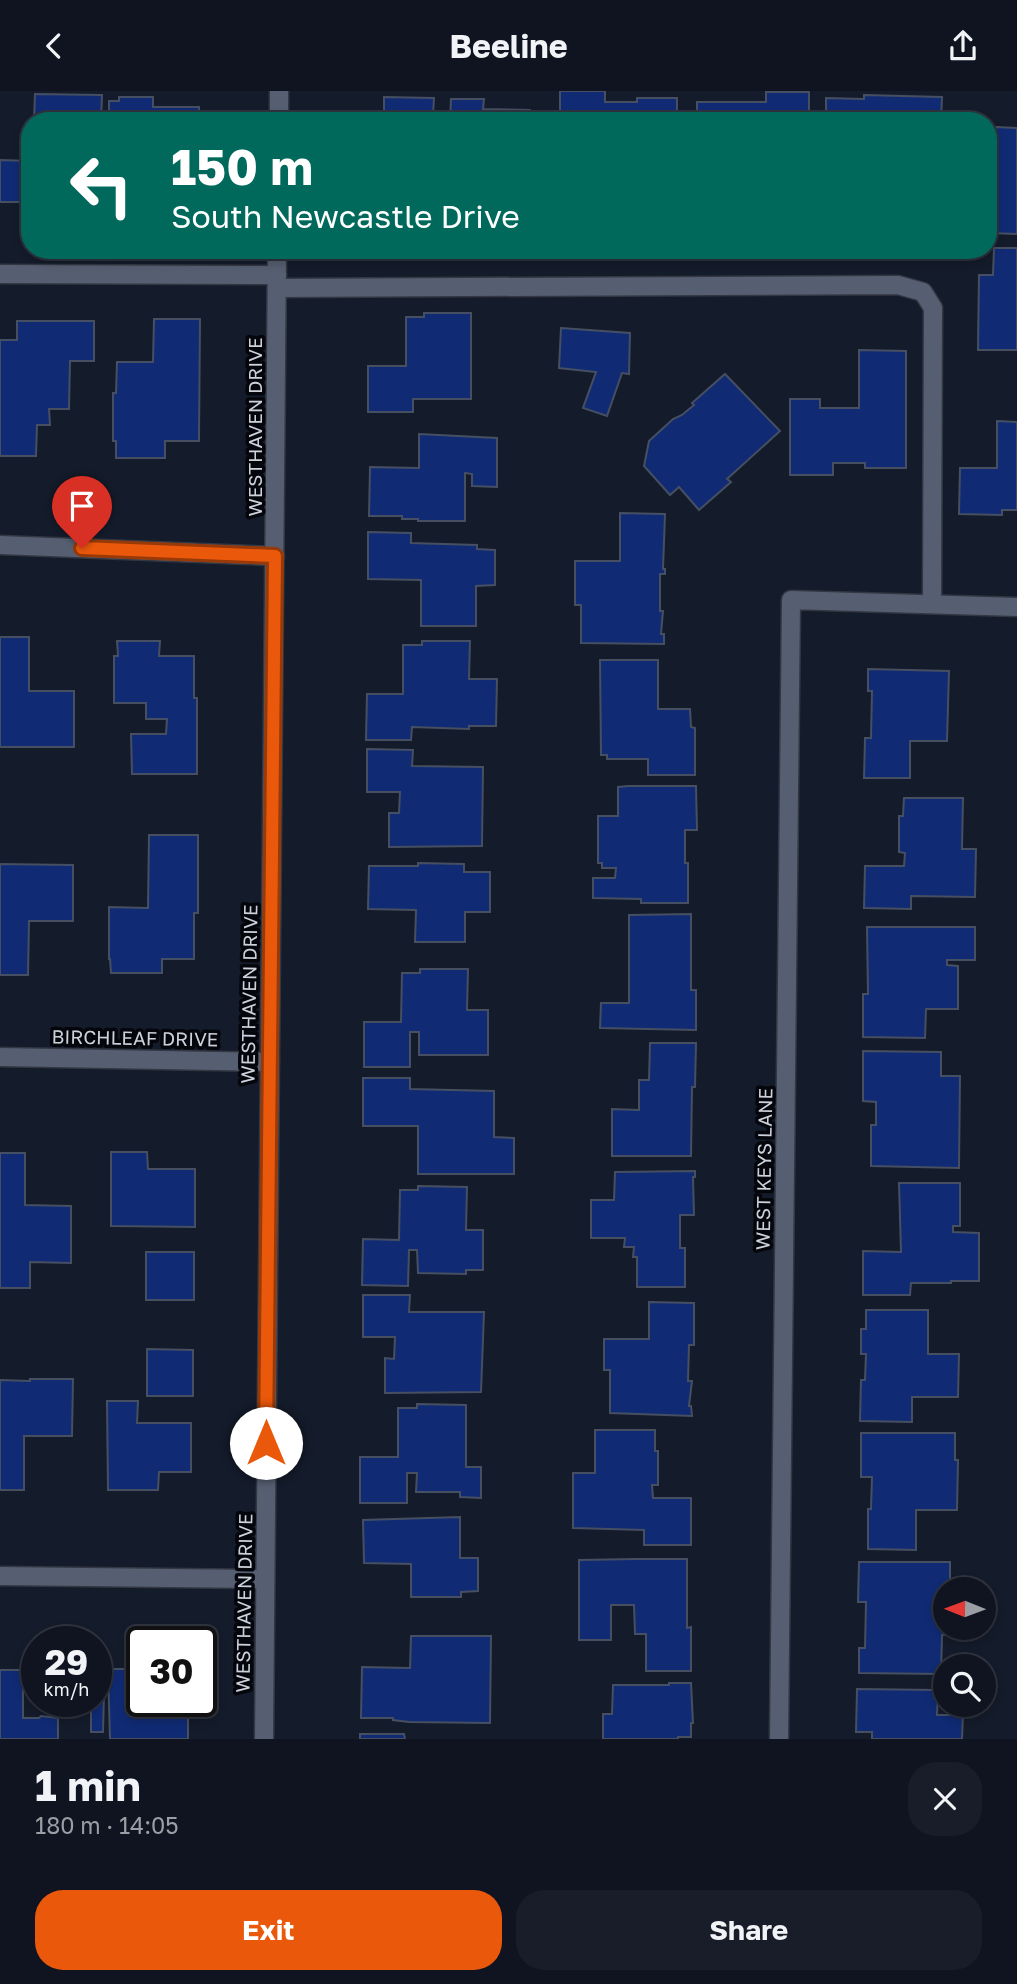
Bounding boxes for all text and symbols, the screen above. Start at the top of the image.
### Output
icon: back [35,27,73,65]
text: Beeline [449,27,568,65]
icon: share [944,27,982,65]
text: 150 m [171,137,313,196]
icon: left [56,140,147,231]
text: South Newcastle Drive [171,197,520,235]
street label: WESTHAVEN DRIVE [243,337,266,517]
pin [52,476,112,548]
icon: arrive [63,487,101,525]
street label: WESTHAVEN DRIVE [235,904,262,1084]
street label: BIRCHLEAF DRIVE [51,1025,219,1050]
street label: WEST KEYS LANE [751,1088,776,1250]
position arrow [229,1406,303,1480]
street label: WESTHAVEN DRIVE [230,1513,257,1693]
north arrow [933,1577,996,1640]
map controls [933,1577,996,1717]
speed limit sign: 30 [126,1626,217,1717]
text: 29 [45,1641,88,1683]
button: search [933,1654,996,1717]
text: km/h [44,1678,89,1700]
text: 1 min [35,1760,141,1810]
button: close [908,1762,982,1836]
text: 180 m · 14:05 [35,1811,179,1839]
button: Exit [35,1890,502,1970]
button: Share [516,1890,982,1970]

